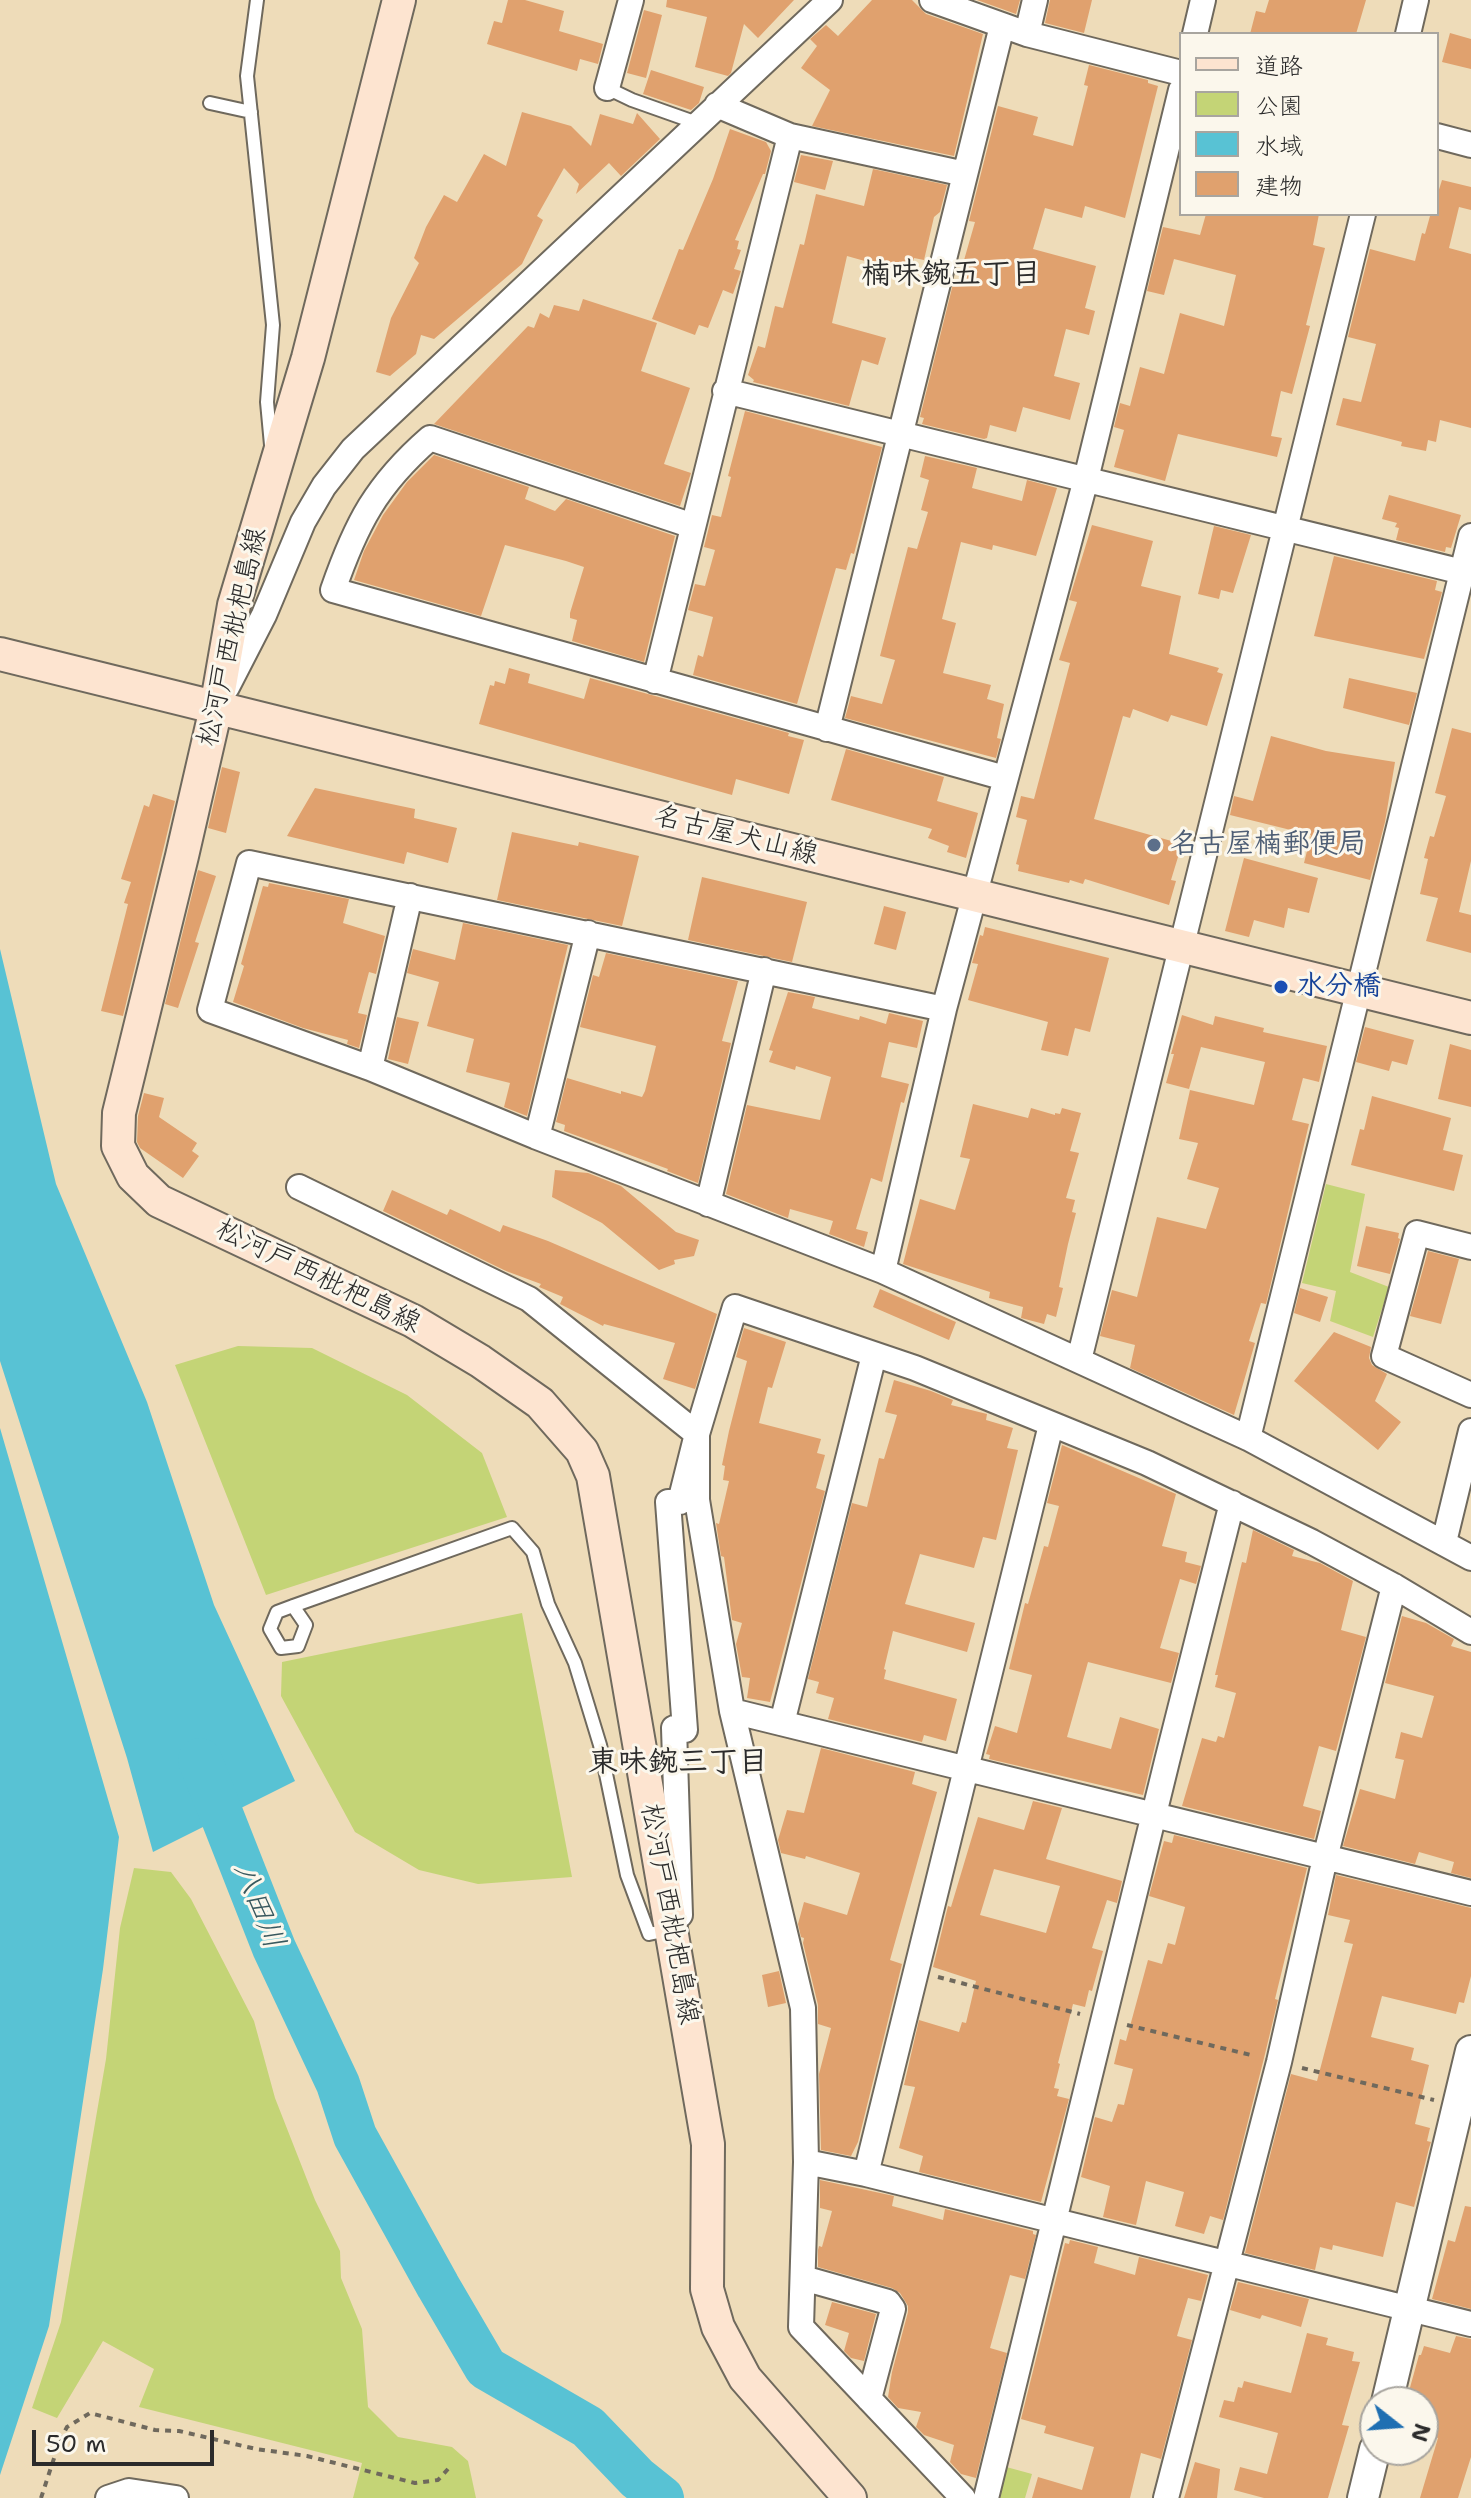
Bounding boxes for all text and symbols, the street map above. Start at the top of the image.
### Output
legend [1179,32,1439,216]
text: 道路 [1255,50,1303,82]
text: 公園 [1255,90,1303,122]
text: 水域 [1255,130,1303,162]
text: 建物 [1255,170,1303,202]
district label: 楠味鋺五丁目 [861,257,1041,293]
street label: 松河戸西枇杷島線 [191,524,275,750]
street label: 名古屋犬山線 [650,799,822,873]
place label: 名古屋楠郵便局 [1170,828,1366,862]
marker: 名古屋楠郵便局 [1145,836,1163,854]
place label: 水分橋 [1297,970,1381,1004]
marker: 水分橋 [1272,978,1290,996]
street label: 松河戸西枇杷島線 [210,1213,426,1341]
district label: 東味鋺三丁目 [588,1745,768,1781]
street label: 松河戸西枇杷島線 [633,1801,705,2027]
water label: 八田川 [224,1858,292,1954]
north arrow [1359,2386,1439,2466]
scale bar [36,2414,218,2464]
text: N [1404,2420,1437,2445]
text: 50 m [46,2428,106,2460]

